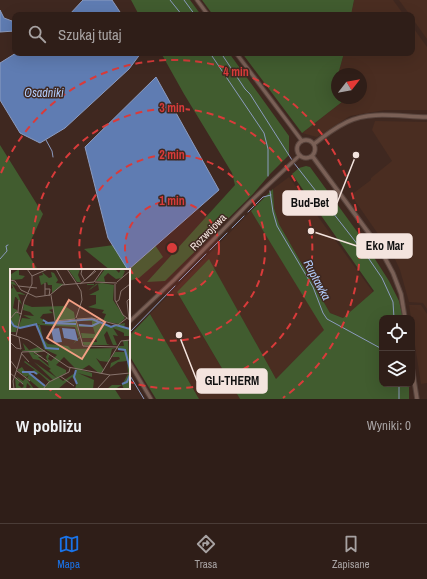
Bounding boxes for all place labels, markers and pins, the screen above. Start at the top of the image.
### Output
callout: Bud-Bet [283,191,337,215]
callout: Eko Mar [357,234,412,258]
centre of rings [165,241,179,255]
callout: GLI-THERM [197,369,267,393]

